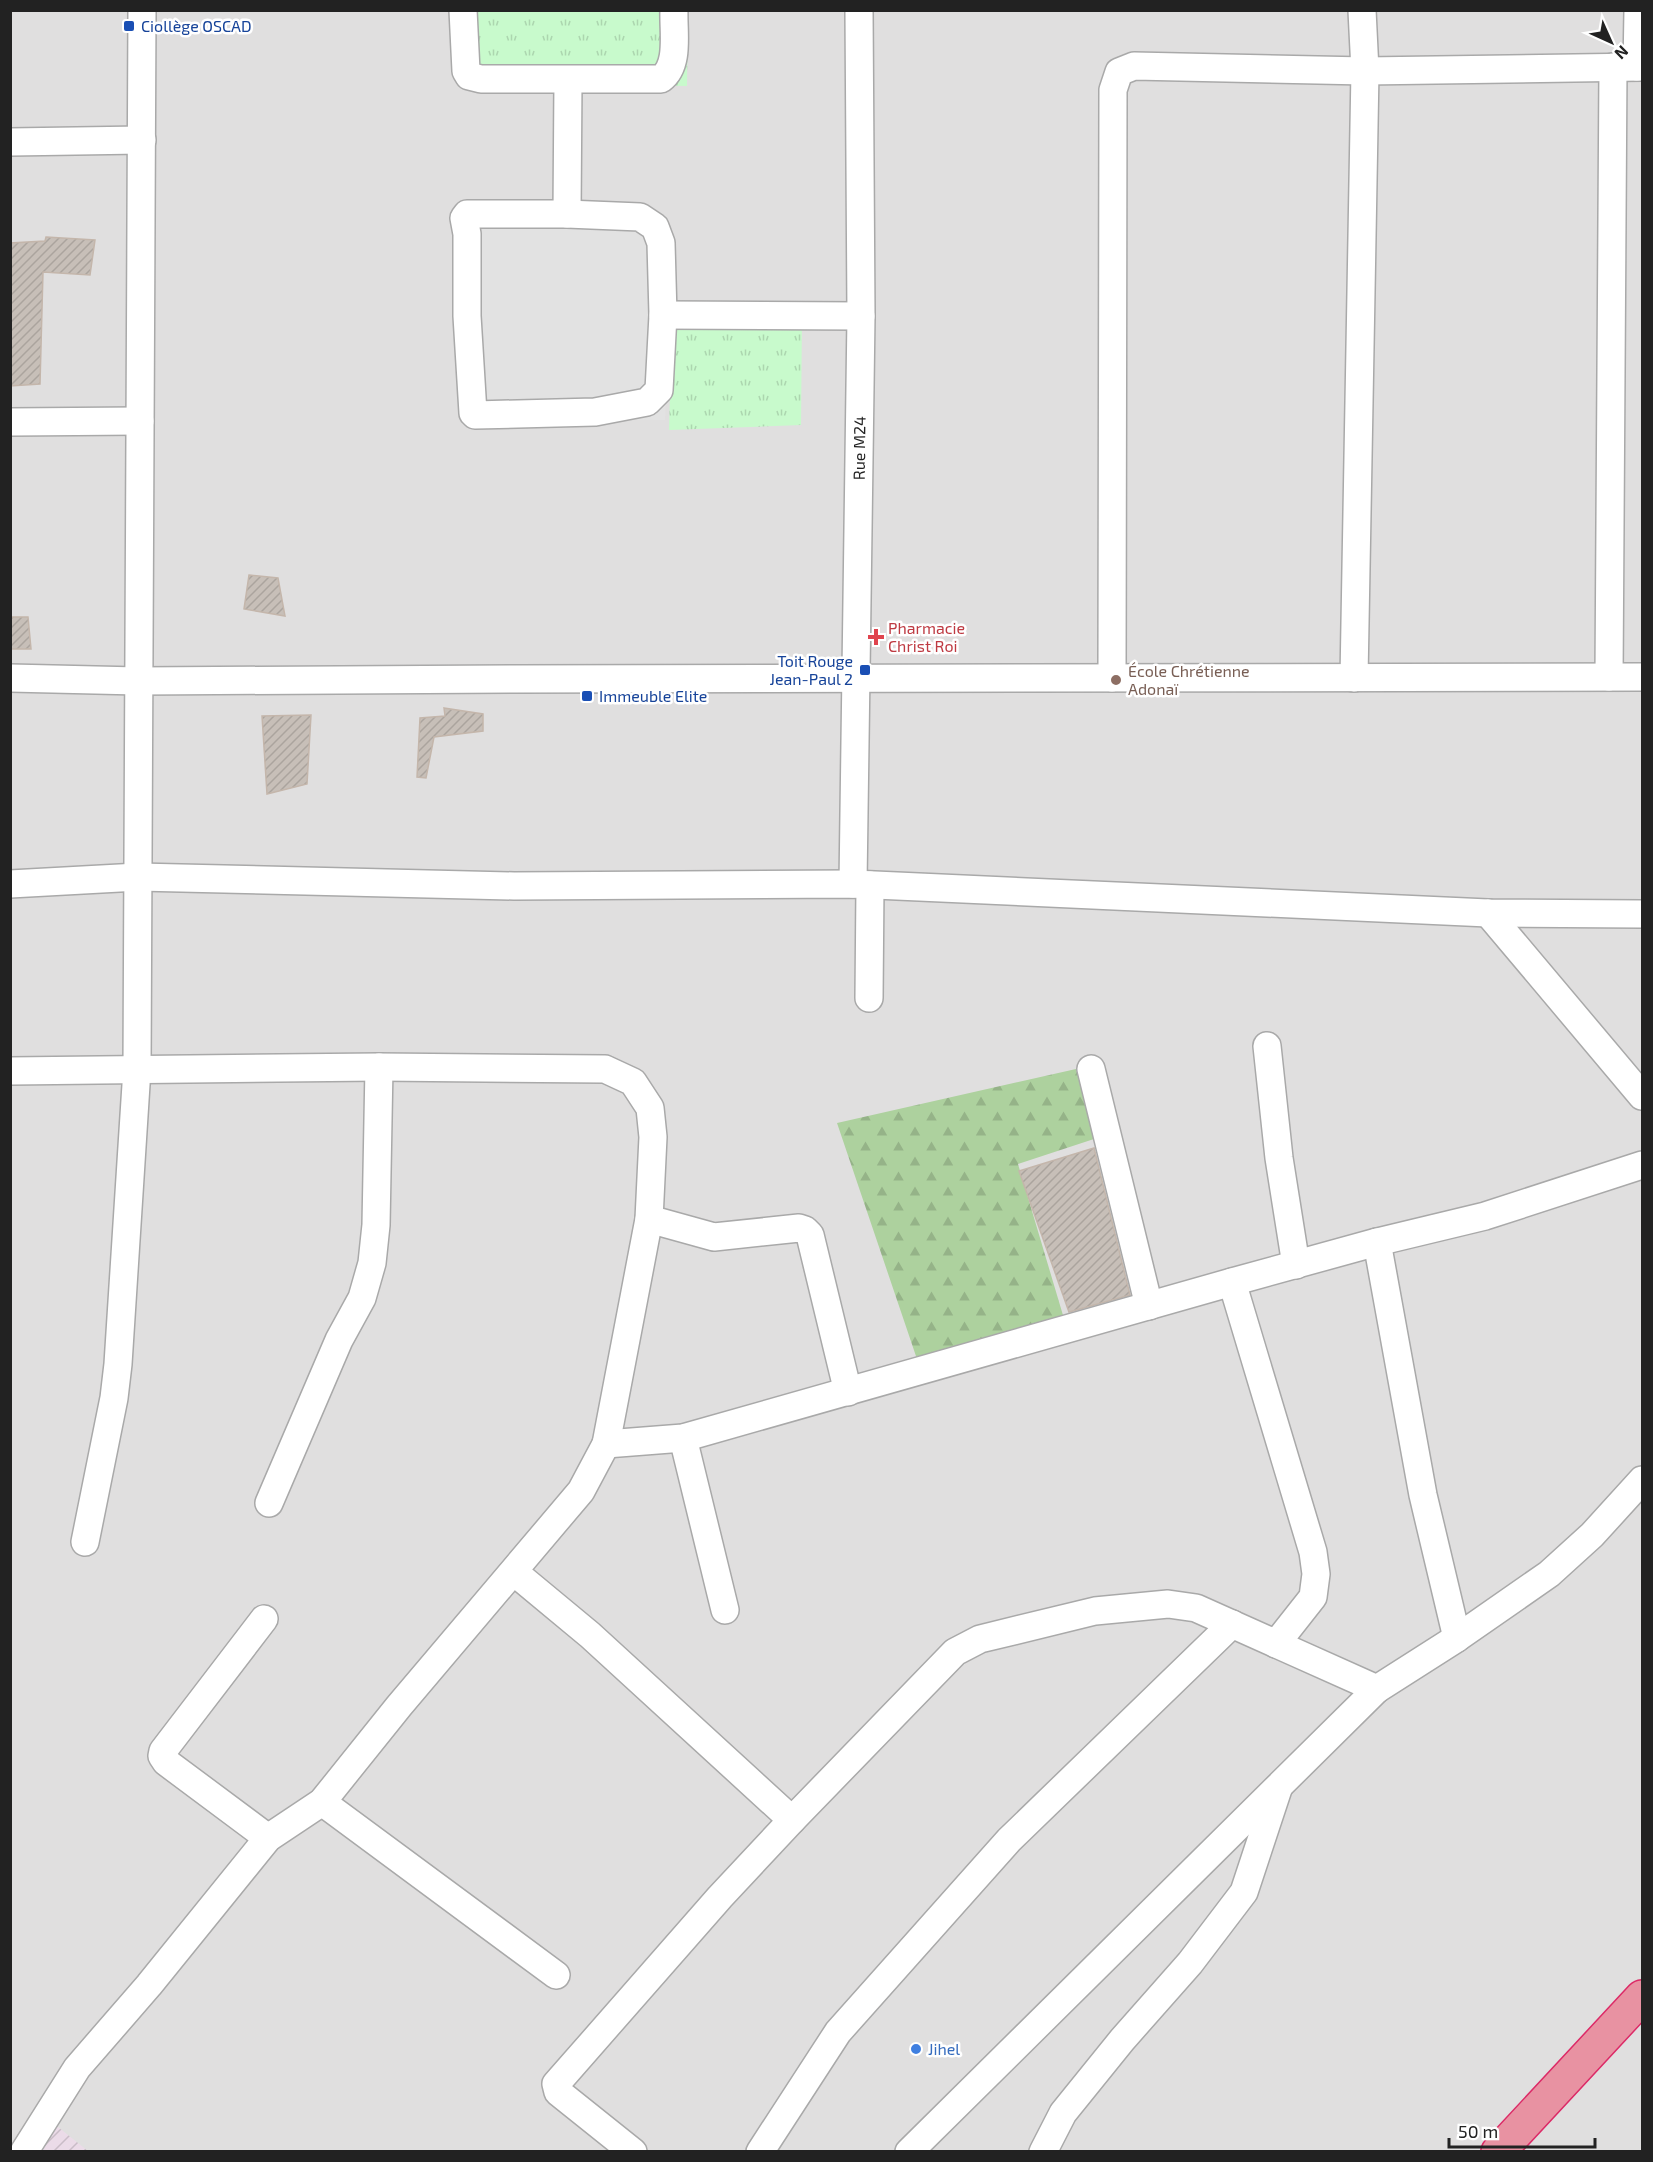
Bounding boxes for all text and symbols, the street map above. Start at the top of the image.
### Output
north arrow [1581,12,1641,72]
place label: Ciollège OSCAD [141,16,252,35]
marker: Ciollège OSCAD [122,19,136,33]
text: N [1611,42,1633,64]
street label: Rue M24 [849,416,869,480]
place label: Pharmacie Christ Roi [888,618,965,655]
marker: Pharmacie Christ Roi [869,630,883,644]
place label: Toit Rouge Jean-Paul 2 [770,651,853,688]
place label: École Chrétienne Adonaï [1128,661,1250,698]
marker: Toit Rouge Jean-Paul 2 [858,663,872,677]
marker: École Chrétienne Adonaï [1109,673,1123,687]
place label: Immeuble Elite [599,686,707,705]
marker: Immeuble Elite [580,689,594,703]
place label: Jihel [928,2039,960,2058]
marker: Jihel [909,2042,923,2056]
scale bar [1449,2111,1594,2149]
text: 50 m [1458,2120,1498,2142]

